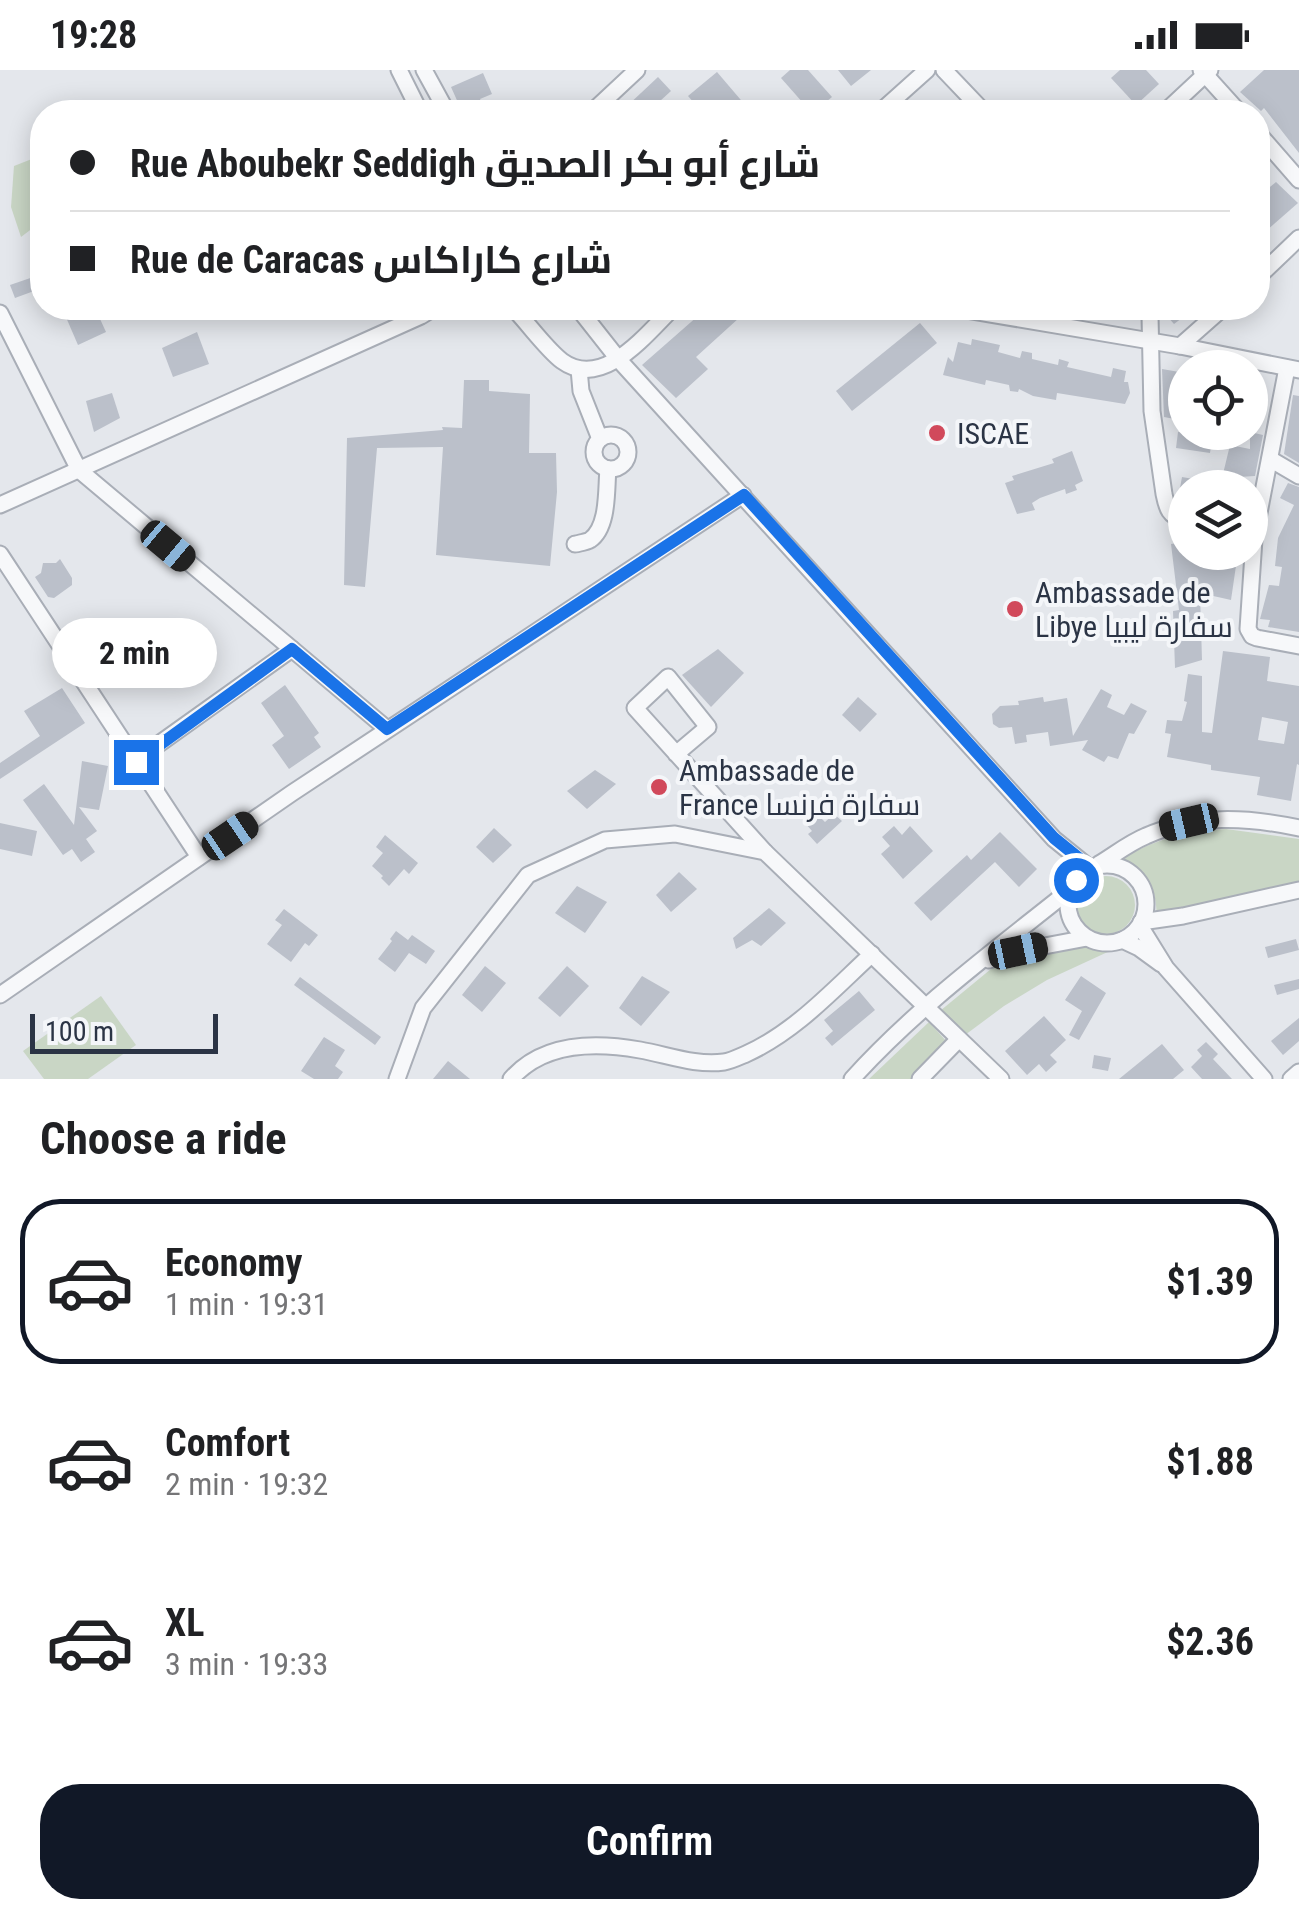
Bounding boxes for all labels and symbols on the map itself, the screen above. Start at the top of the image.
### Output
place label: ISCAE [957,416,1029,451]
marker: ISCAE [926,422,948,444]
car [135,515,201,577]
place label: Ambassade de Libye سفارة ليبيا [1035,575,1233,644]
marker: Ambassade de Libye سفارة ليبيا [1004,598,1026,620]
callout: 2 min [54,617,218,687]
route end [114,740,159,785]
place label: Ambassade de France سفارة فرنسا [679,753,920,822]
marker: Ambassade de France سفارة فرنسا [648,776,670,798]
car [1156,801,1222,843]
car [197,807,263,865]
route start [1054,858,1099,903]
car [986,930,1050,972]
scale bar [30,1009,218,1054]

